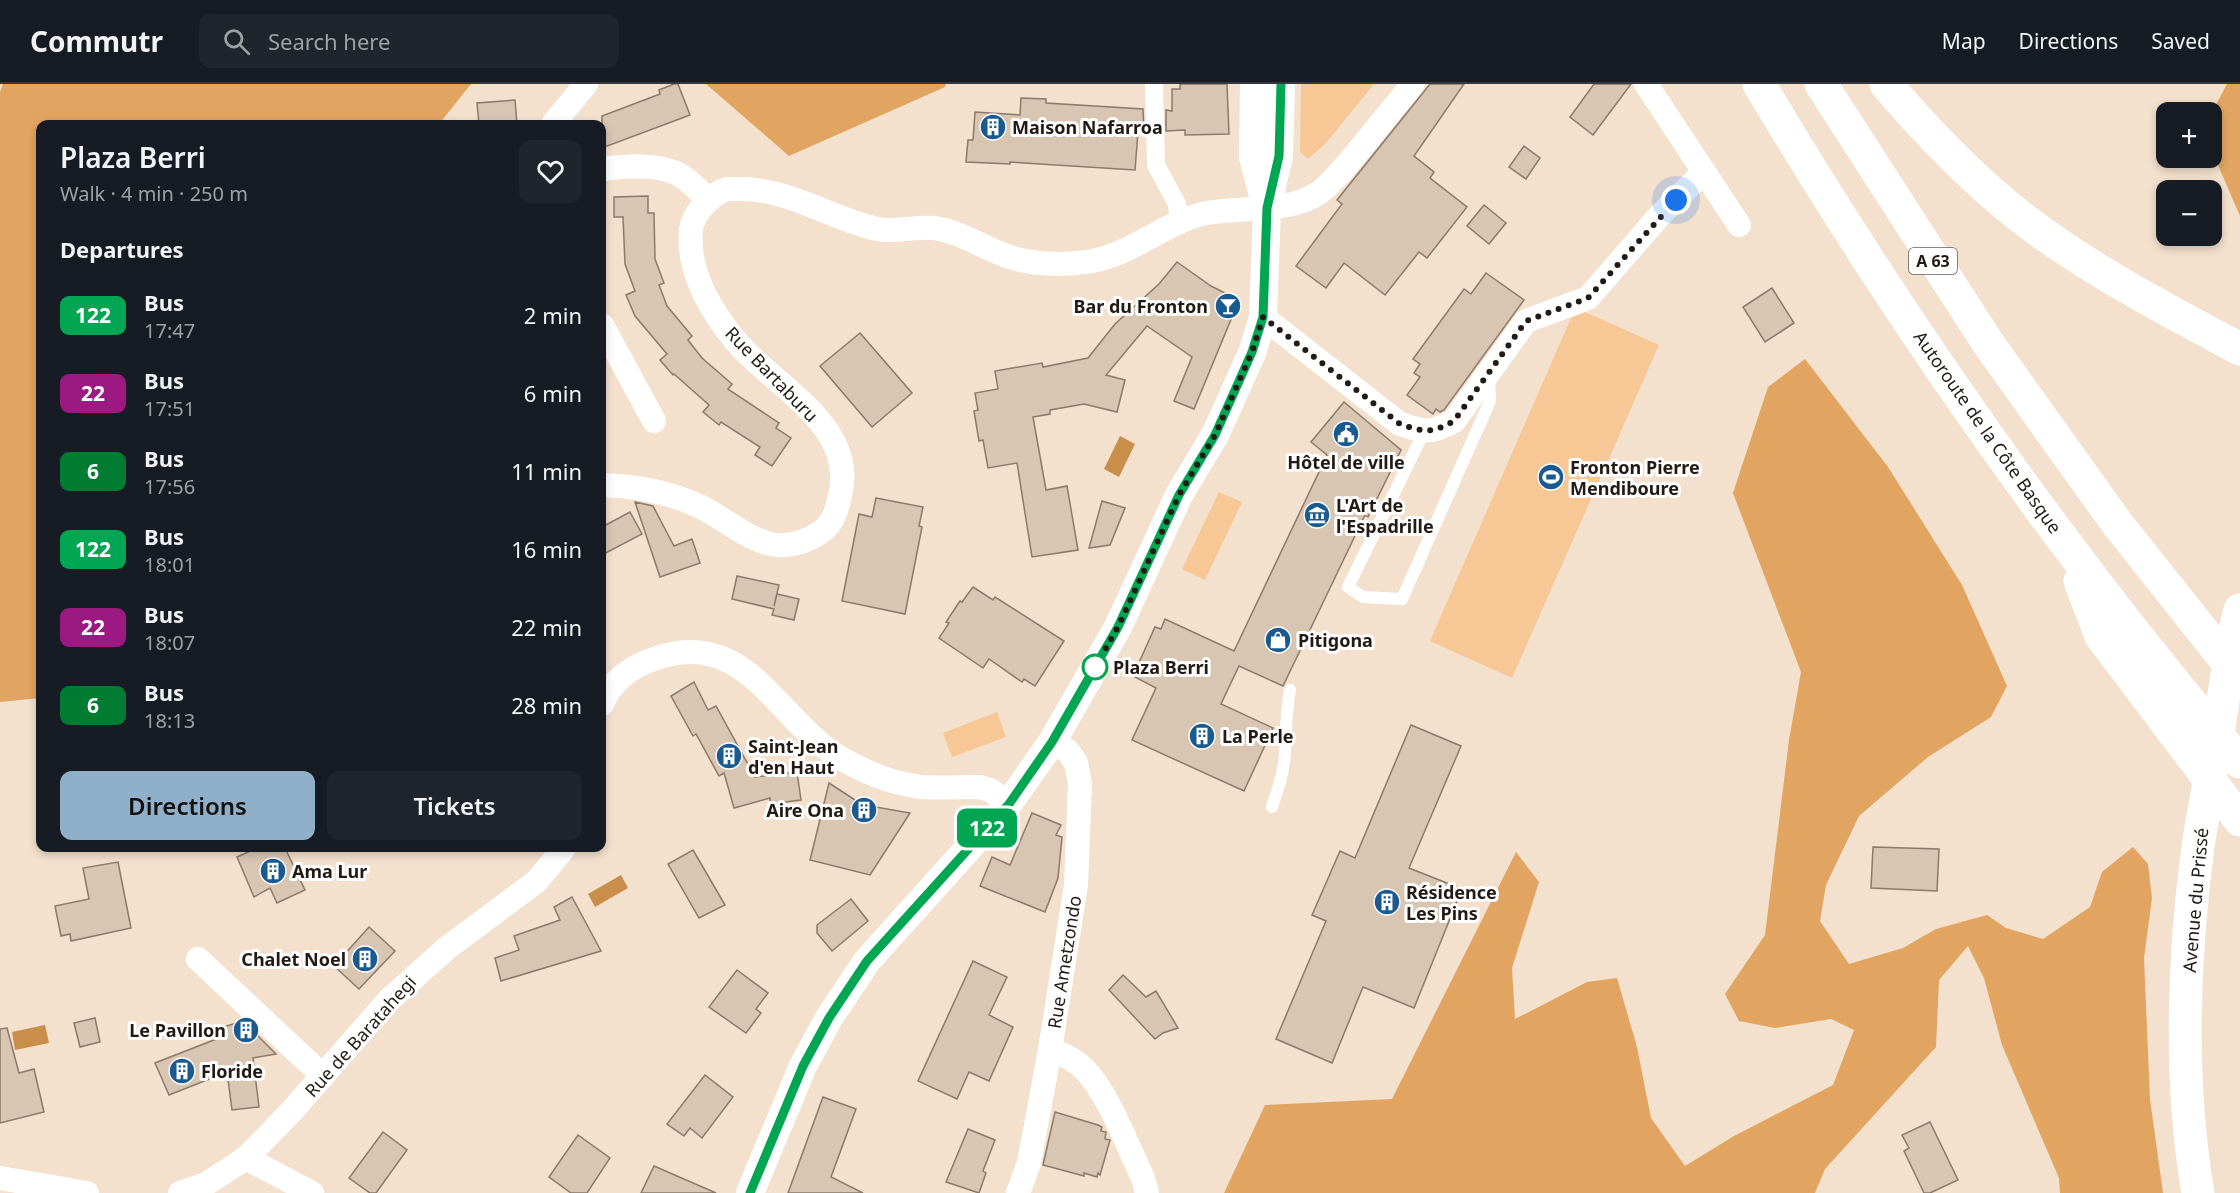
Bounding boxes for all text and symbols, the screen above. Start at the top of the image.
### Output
search box [199,14,619,68]
text: Commutr [30,22,163,60]
icon: search [220,25,253,58]
text: Search here [268,26,390,56]
text: Map [1942,27,1986,55]
text: Directions [2019,27,2118,55]
text: Saved [2151,27,2210,55]
map controls [2156,102,2222,246]
button: + [2156,102,2222,168]
building icon: Maison Nafarroa [978,112,1008,142]
place label: Maison Nafarroa [1012,115,1163,139]
text: Plaza Berri [60,138,206,176]
button: heart [519,140,582,203]
text: Walk · 4 min · 250 m [60,180,248,207]
button: − [2156,180,2222,246]
your location [1661,185,1691,215]
text: Departures [60,234,184,264]
road number: A 63 [1909,248,1957,274]
text: Bus [144,287,184,317]
bar icon: Bar du Fronton [1213,291,1243,321]
place label: Bar du Fronton [1073,294,1208,318]
text: 2 min [524,300,582,330]
text: 122 [75,301,111,329]
text: 17:47 [144,317,195,344]
street label: Rue Bartaburu [720,321,824,427]
street label: Autoroute de la Côte Basque [1909,326,2067,538]
text: Bus [144,365,184,395]
text: 6 min [524,378,582,408]
text: 22 [81,379,105,407]
text: 17:51 [144,395,195,422]
public building icon: Hôtel de ville [1331,419,1361,449]
text: Bus [144,443,184,473]
place label: Hôtel de ville [1287,450,1405,474]
place label: Fronton Pierre Mendiboure [1570,455,1700,500]
text: 11 min [511,456,582,486]
text: 6 [87,457,99,485]
sports icon: Fronton Pierre Mendiboure [1536,462,1566,492]
text: 17:56 [144,473,195,500]
place label: L'Art de l'Espadrille [1336,493,1434,538]
museum icon: L'Art de l'Espadrille [1302,500,1332,530]
text: Bus [144,521,184,551]
text: 16 min [511,534,582,564]
text: 122 [75,535,111,563]
text: 18:01 [144,551,195,578]
text: Bus [144,599,184,629]
text: 22 min [511,612,582,642]
text: 22 [81,613,105,641]
shop icon: Pitigona [1263,625,1293,655]
place label: Pitigona [1298,628,1373,652]
text: 18:07 [144,629,195,656]
marker: Plaza Berri [1082,654,1108,680]
place label: Plaza Berri [1113,655,1209,679]
text: Bus [144,677,184,707]
text: 28 min [511,690,582,720]
text: 6 [87,691,99,719]
text: 18:13 [144,707,195,734]
building icon: La Perle [1187,721,1217,751]
place label: La Perle [1222,724,1294,748]
place label: Saint-Jean d'en Haut [748,734,839,779]
building icon: Saint-Jean d'en Haut [714,741,744,771]
button: Directions [60,771,315,840]
button: Tickets [327,771,582,840]
building icon: Aire Ona [849,795,879,825]
place label: Aire Ona [766,798,844,822]
line badge: 122 [952,808,1022,848]
text: 122 [969,814,1005,842]
street label: Avenue du Prissé [2177,827,2213,973]
building icon: Ama Lur [258,856,288,886]
place label: Ama Lur [292,859,367,883]
place label: Résidence Les Pins [1406,880,1497,925]
building icon: Résidence Les Pins [1372,887,1402,917]
street label: Rue Ametzondo [1042,894,1086,1030]
building icon: Chalet Noel [350,944,380,974]
place label: Chalet Noel [241,947,346,971]
street label: Rue de Baratahegi [299,970,421,1102]
building icon: Le Pavillon [231,1015,261,1045]
place label: Le Pavillon [129,1018,226,1042]
building icon: Floride [167,1056,197,1086]
place label: Floride [201,1059,263,1083]

